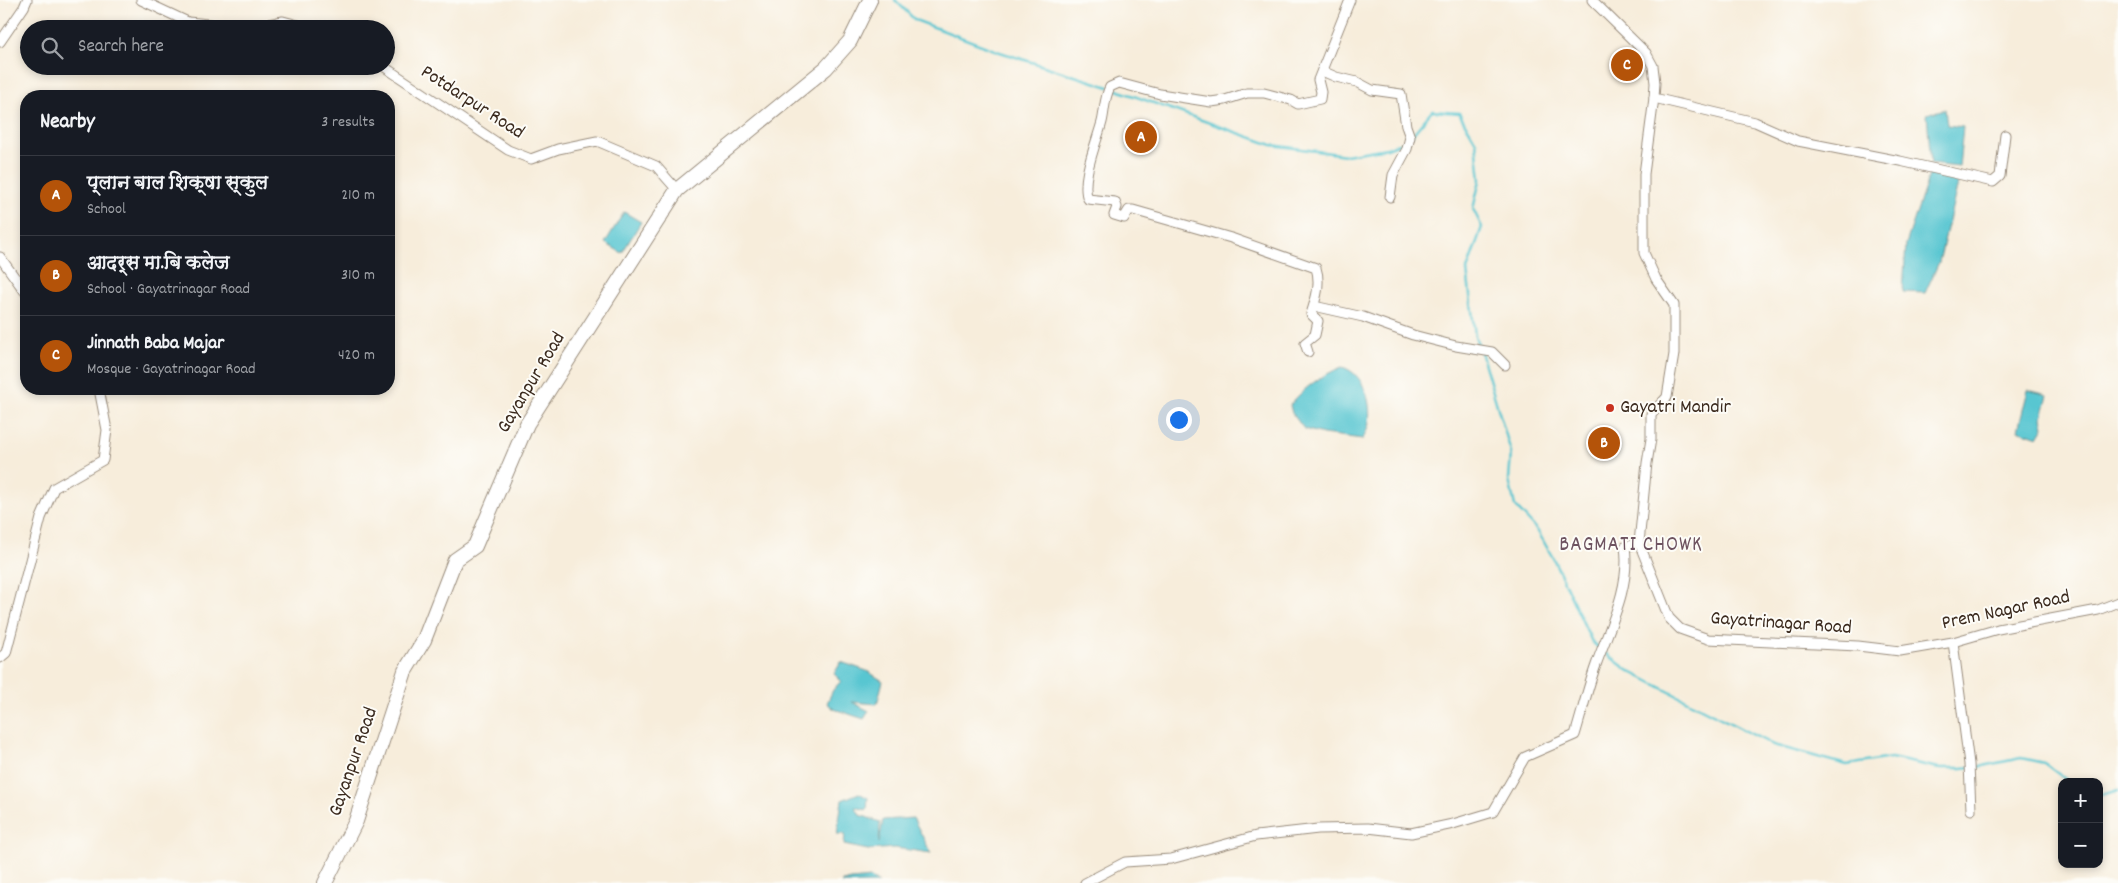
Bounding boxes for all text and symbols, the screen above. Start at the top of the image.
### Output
search box [20,20,395,75]
icon: search [38,34,66,62]
text: Search here [78,34,164,61]
pin: C [1611,46,1643,84]
street label: Potdarpur Road [415,59,529,147]
text: Nearby [40,108,95,138]
text: 3 results [321,111,375,134]
pin: A [1125,118,1157,156]
text: प्लान बाल शिक्षा स्कुल [87,171,268,198]
text: A [52,184,60,207]
text: 210 m [341,184,375,207]
text: School [87,198,126,221]
text: आदर्स मा.बि कलेज [87,251,230,278]
text: B [52,264,60,287]
text: 310 m [341,264,375,287]
text: School · Gayatrinagar Road [87,278,250,301]
street label: Gayanpur Road [491,327,573,439]
text: Jinnath Baba Majar [87,331,224,358]
text: C [52,344,60,367]
text: 420 m [338,344,375,367]
text: Mosque · Gayatrinagar Road [87,358,256,381]
place label: Gayatri Mandir [1620,394,1731,422]
marker: Gayatri Mandir [1604,402,1616,414]
your location [1166,407,1192,433]
pin: B [1588,424,1620,462]
district label: BAGMATI CHOWK [1559,531,1703,561]
street label: Prem Nagar Road [1939,584,2073,638]
street label: Gayatrinagar Road [1709,605,1853,643]
street label: Gayanpur Road [322,704,386,820]
map controls [2058,778,2103,868]
button: + [2058,778,2103,823]
button: − [2058,823,2103,868]

